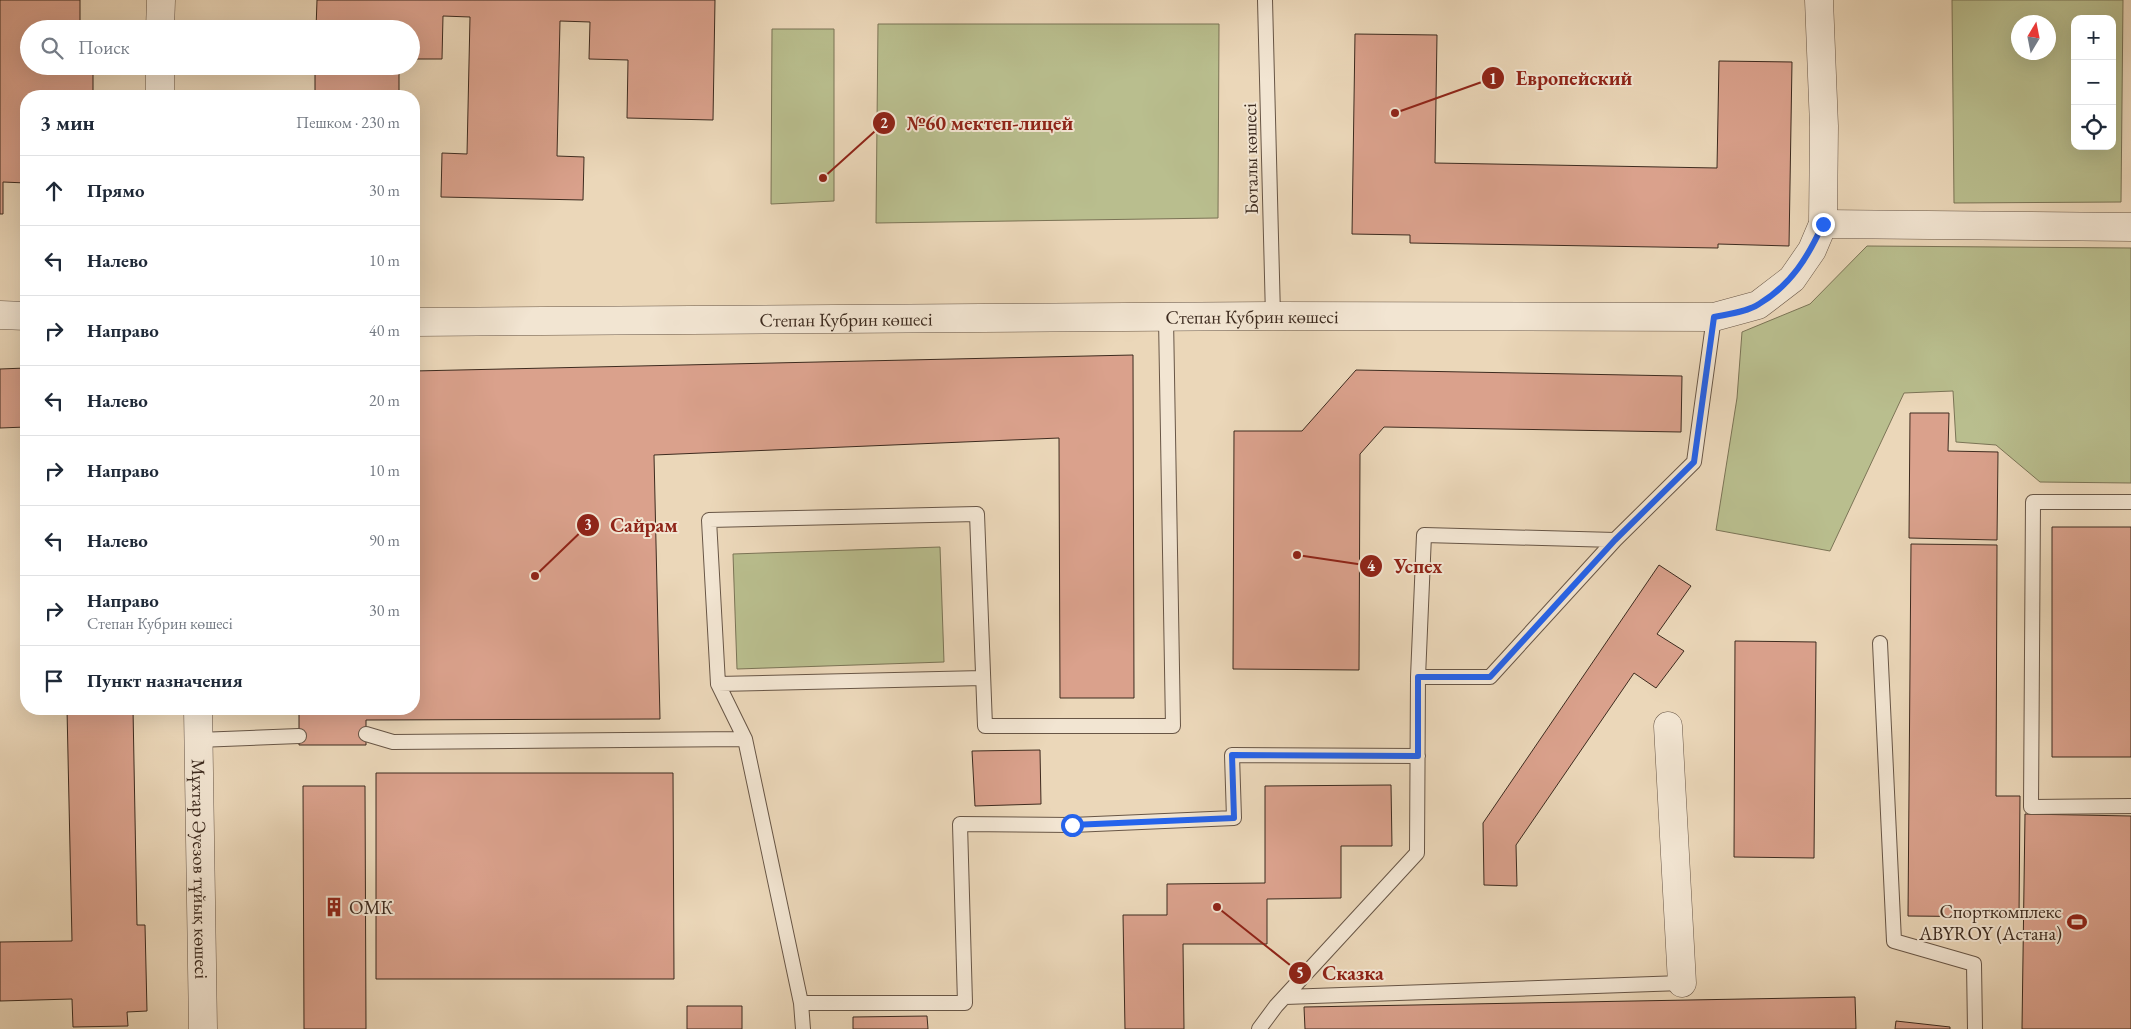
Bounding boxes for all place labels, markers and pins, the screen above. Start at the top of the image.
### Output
callout: Европейский [1481,61,1642,96]
callout: №60 мектеп-лицей [872,105,1083,140]
callout: Сайрам [575,507,688,542]
callout: Успех [1358,548,1452,583]
place label: ОМК [349,895,394,920]
building icon: ОМК [323,896,345,918]
place label: Спорткомплекс ABYROY (Астана) [1918,899,2062,946]
sports icon: Спорткомплекс ABYROY (Астана) [2066,911,2088,933]
callout: Сказка [1288,956,1394,991]

